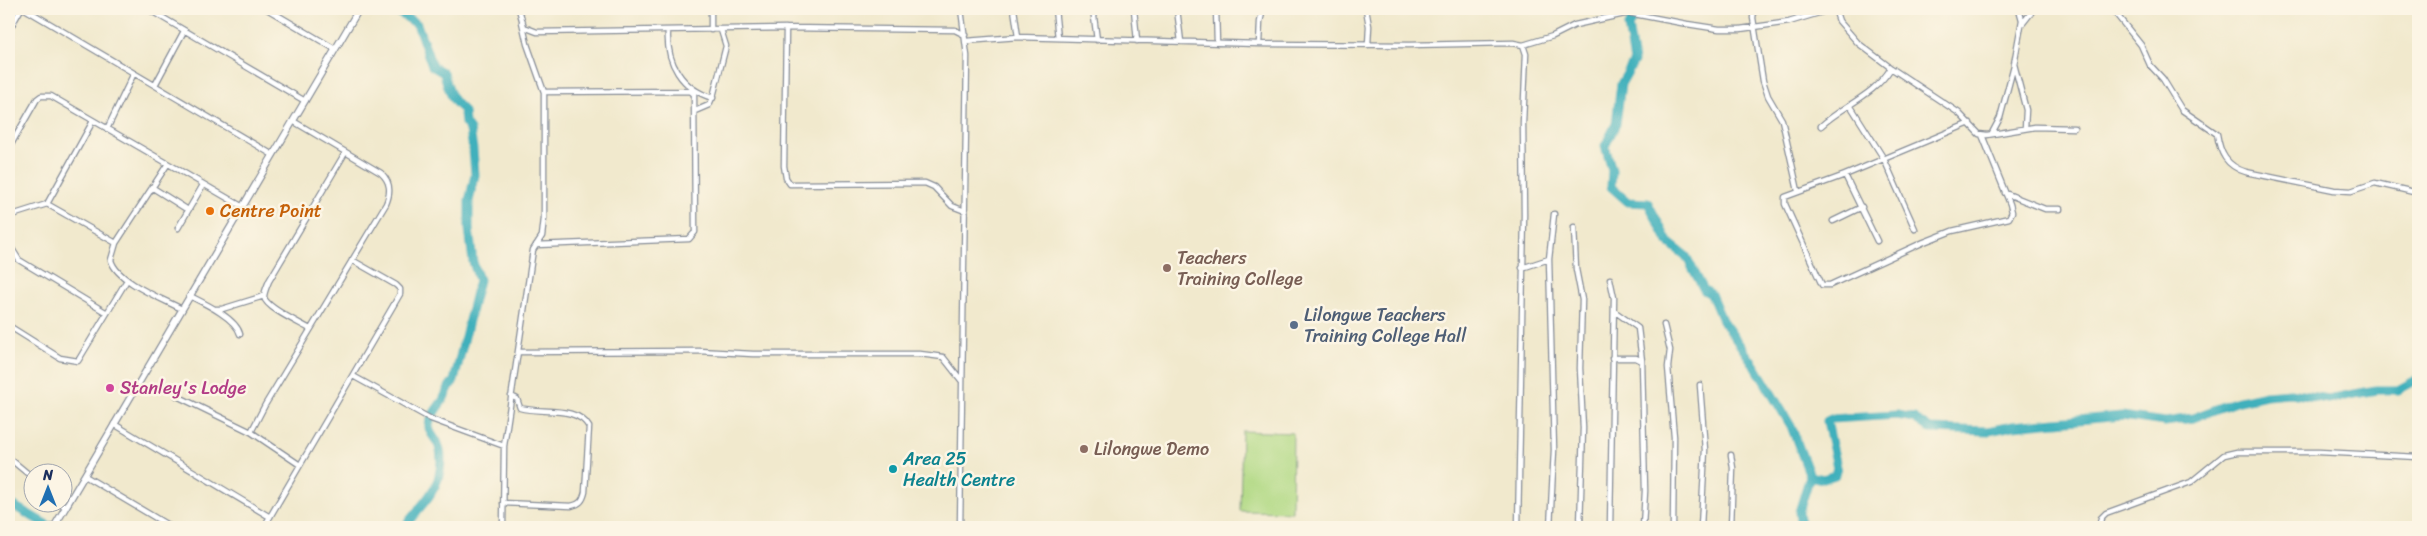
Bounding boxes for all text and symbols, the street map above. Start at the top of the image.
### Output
place label: Centre Point [220,195,322,227]
marker: Centre Point [204,205,216,217]
place label: Teachers Training College [1177,242,1303,295]
marker: Teachers Training College [1161,262,1173,274]
place label: Lilongwe Teachers Training College Hall [1304,299,1467,352]
marker: Lilongwe Teachers Training College Hall [1288,319,1300,331]
place label: Stanley's Lodge [120,372,246,404]
marker: Stanley's Lodge [104,382,116,394]
place label: Lilongwe Demo [1094,433,1209,465]
place label: Area 25 Health Centre [902,443,1015,496]
marker: Lilongwe Demo [1078,443,1090,455]
text: N [42,463,53,488]
marker: Area 25 Health Centre [887,463,899,475]
north arrow [22,464,72,514]

